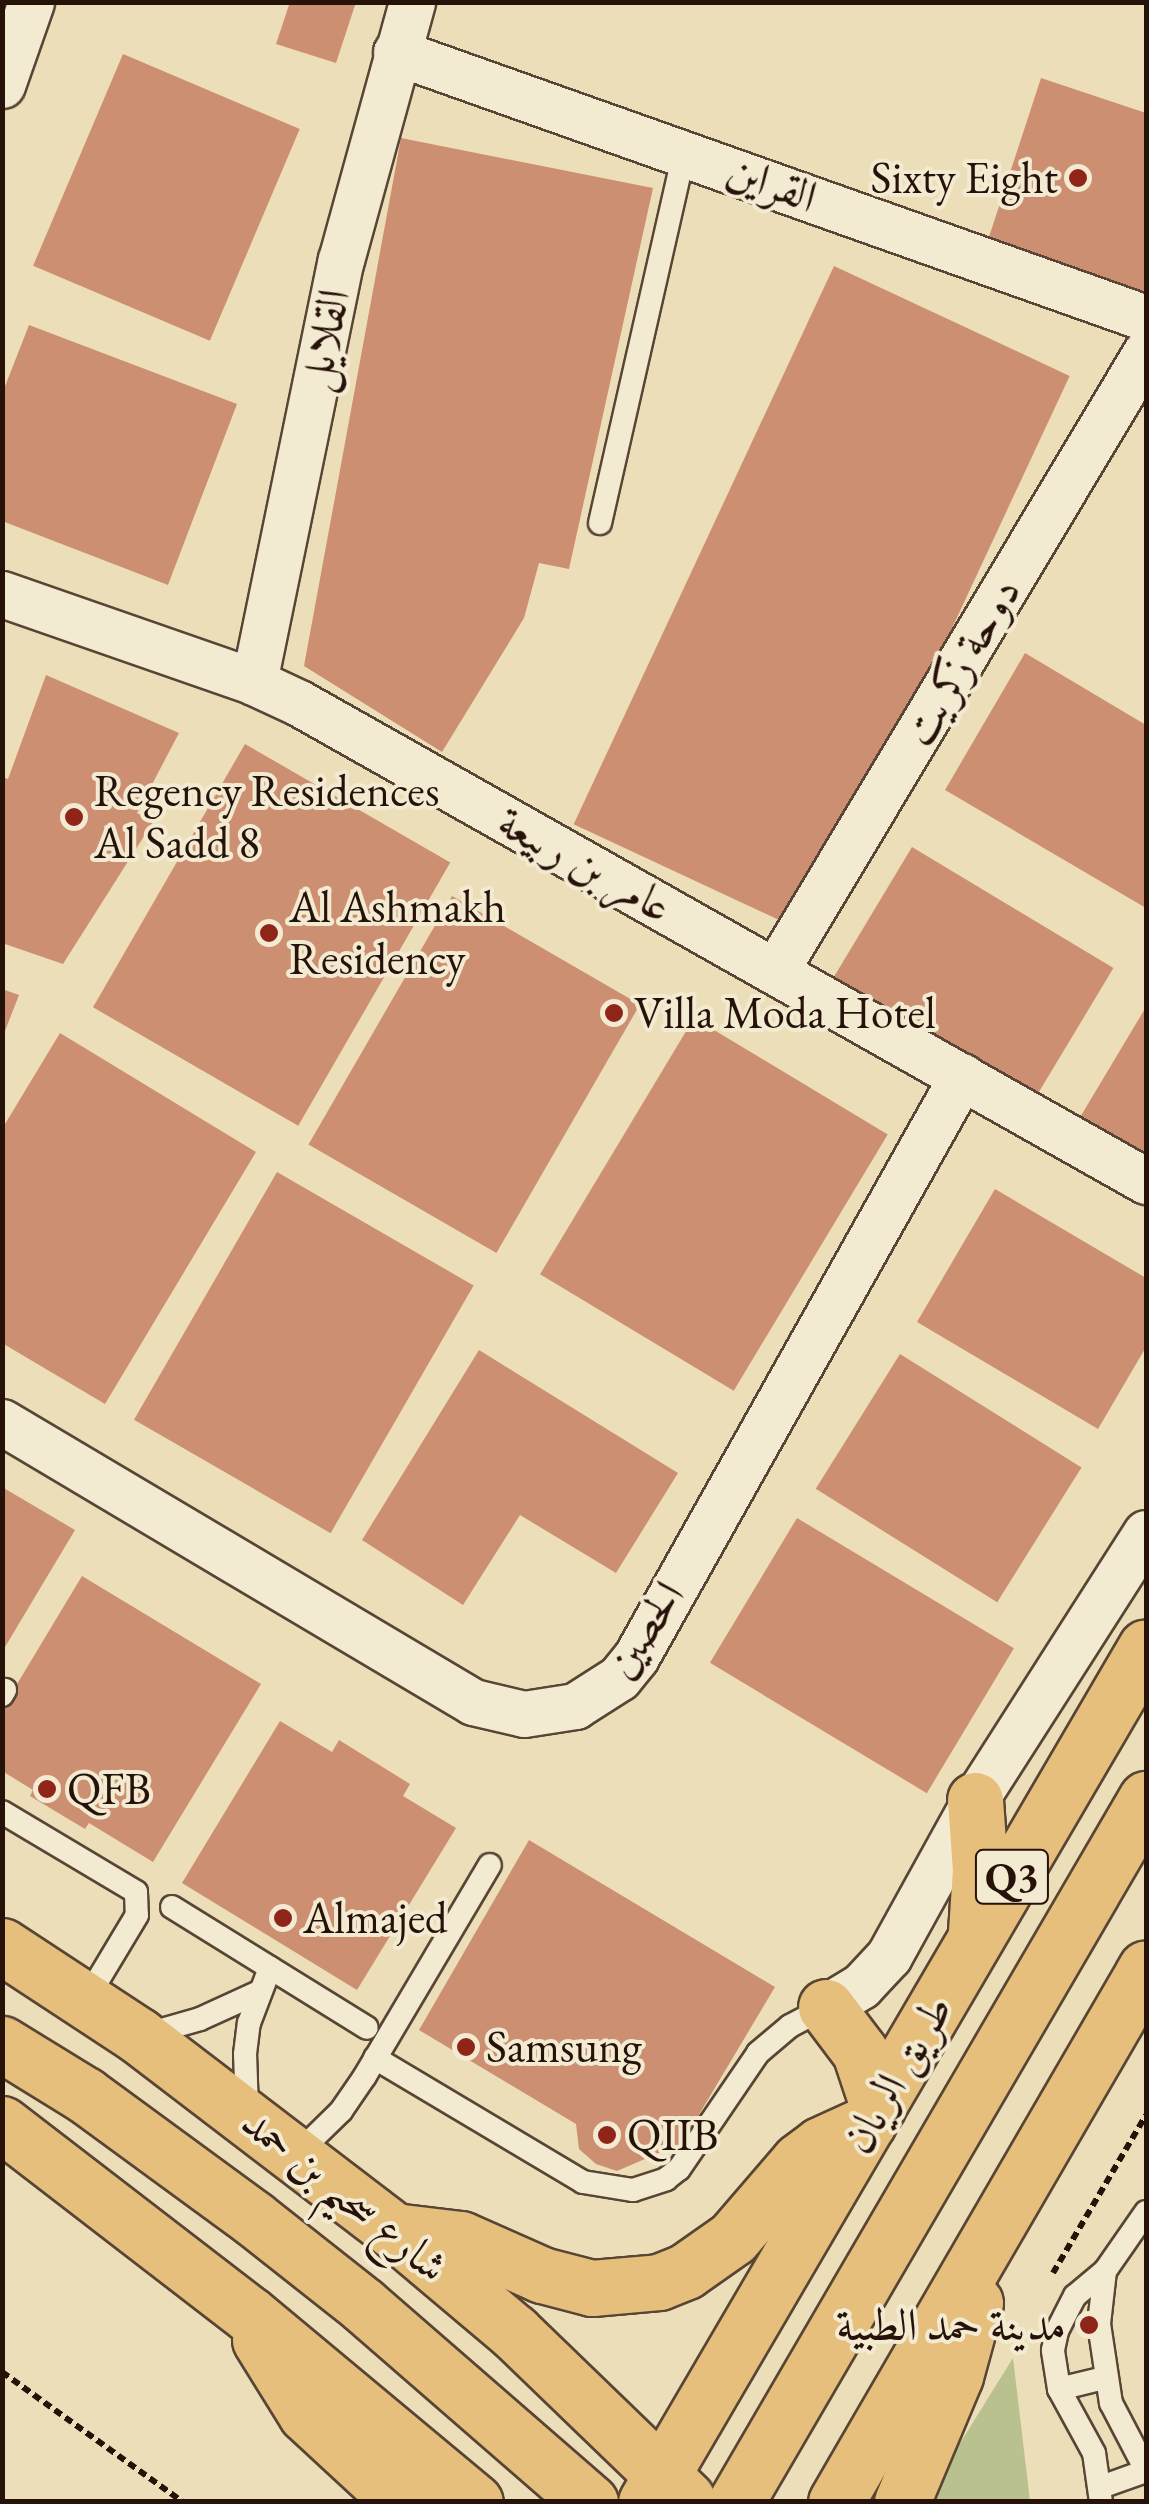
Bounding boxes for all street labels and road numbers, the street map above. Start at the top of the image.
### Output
street label: القراين [720,142,824,224]
street label: القلايل [287,284,361,396]
street label: دوحة زكريت [890,567,1032,755]
street label: عامر بن ربيعة [489,794,681,934]
street label: الحصين [592,1570,696,1688]
road number: Q3 [974,1840,1050,1914]
street label: طريق الريان [830,1985,964,2163]
street label: شارع سحيم بن حمد [231,2095,459,2293]

